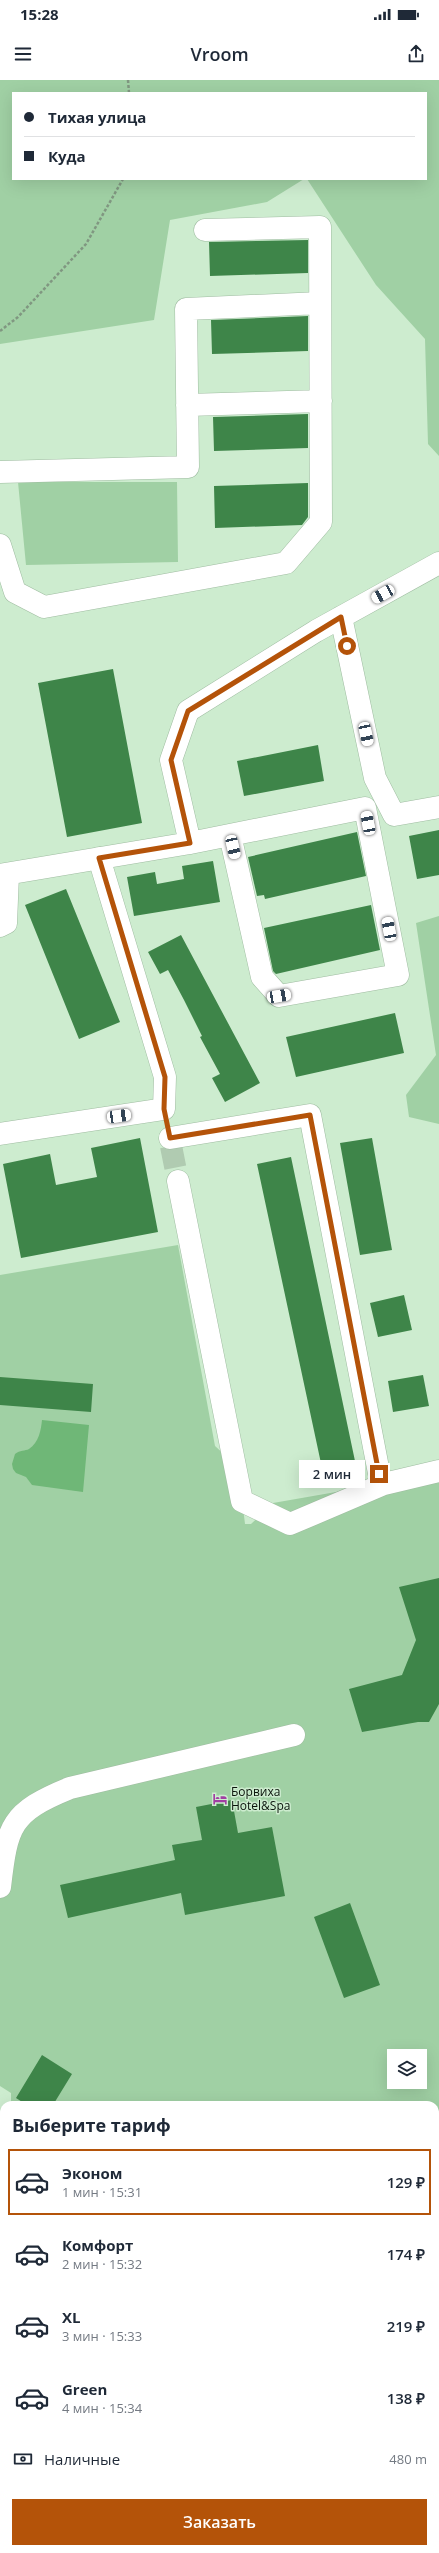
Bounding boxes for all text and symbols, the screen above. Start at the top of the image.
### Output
text: 15:28 [20,4,59,24]
text: Vroom [190,42,249,66]
icon: menu [12,43,34,65]
icon: share [405,43,427,65]
text: Тихая улица [48,107,146,127]
text: Куда [48,146,86,166]
car [370,583,396,605]
route start [338,637,356,655]
car [358,721,374,747]
car [360,810,376,836]
car [224,834,242,860]
car [381,916,397,942]
car [266,988,292,1004]
car [106,1108,132,1124]
callout: 2 мин [299,1460,365,1488]
text: 2 мин [313,1465,351,1483]
route end [370,1465,388,1483]
place label: Борвиха Hotel&Spa [231,1783,290,1814]
hotel icon: Борвиха Hotel&Spa [212,1791,228,1807]
map controls [387,2049,427,2089]
button: layers [387,2049,427,2089]
text: Выберите тариф [12,2113,171,2137]
text: Эконом [62,2163,122,2183]
icon: car [14,2164,50,2200]
text: 129 ₽ [387,2172,425,2192]
text: 1 мин · 15:31 [62,2183,142,2201]
text: Комфорт [62,2235,133,2255]
icon: car [14,2236,50,2272]
text: 174 ₽ [387,2244,425,2264]
text: 2 мин · 15:32 [62,2255,142,2273]
text: XL [62,2307,80,2327]
icon: car [14,2308,50,2344]
text: 219 ₽ [387,2316,425,2336]
text: 3 мин · 15:33 [62,2327,142,2345]
text: Green [62,2379,107,2399]
icon: car [14,2380,50,2416]
text: 138 ₽ [387,2388,425,2408]
text: 4 мин · 15:34 [62,2399,142,2417]
icon: cash [12,2448,34,2470]
text: Наличные [44,2449,120,2469]
text: 480 m [389,2450,427,2468]
button: Заказать [12,2499,427,2545]

